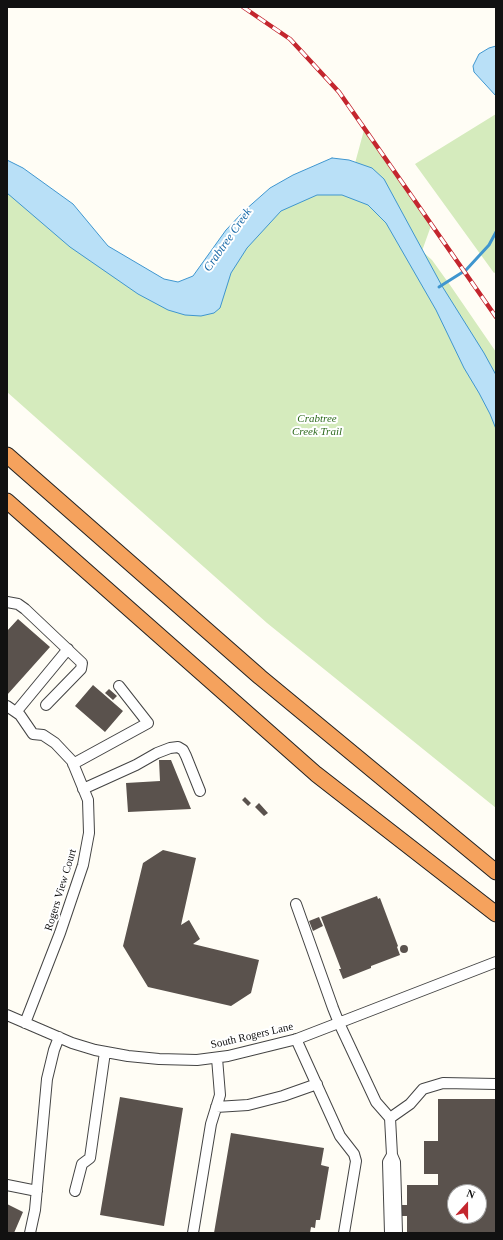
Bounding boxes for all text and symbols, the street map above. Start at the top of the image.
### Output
water label: Crabtree Creek [201,206,255,274]
park label: Crabtree Creek Trail [292,412,342,438]
street label: Rogers View Court [42,847,80,933]
street label: South Rogers Lane [209,1020,295,1052]
north arrow [447,1184,487,1224]
text: N [465,1187,477,1201]

